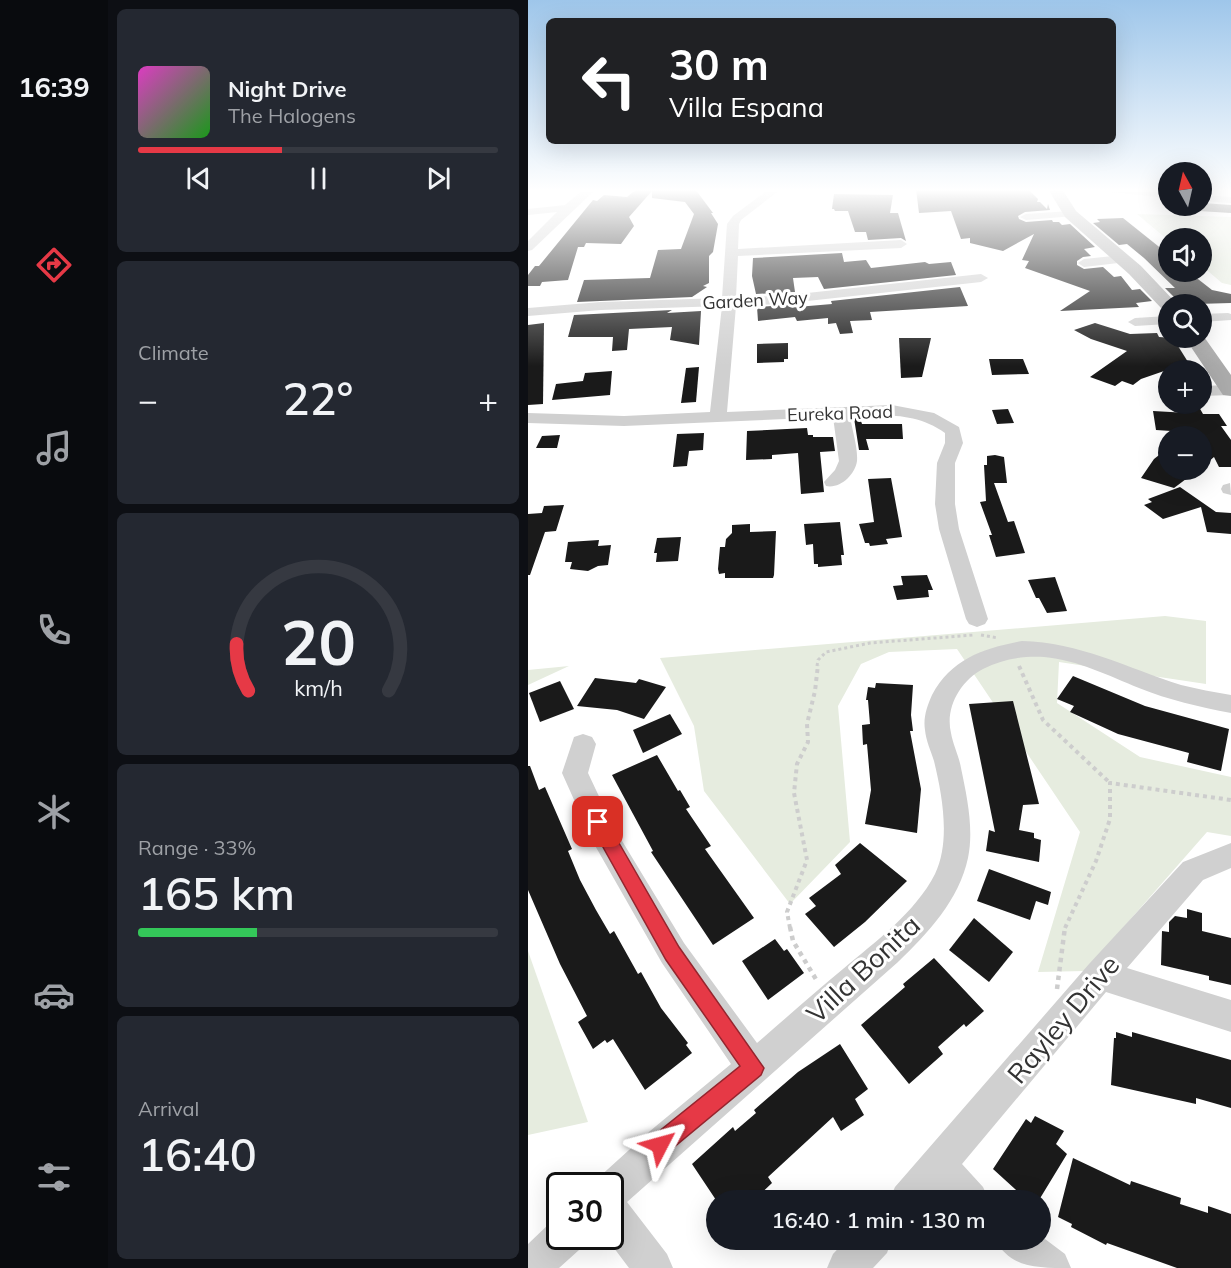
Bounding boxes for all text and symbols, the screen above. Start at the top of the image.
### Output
text: 30 m [669,38,769,91]
icon: left [570,42,648,120]
text: 16:39 [18,70,90,104]
text: Night Drive [228,75,347,103]
text: Villa Espana [669,90,824,124]
text: The Halogens [228,103,356,128]
icon: previous [182,162,215,195]
icon: pause [302,162,335,195]
icon: next [422,162,455,195]
north arrow [1158,162,1212,216]
map controls [1158,162,1212,480]
button: sound [1158,228,1212,282]
icon: directions [33,244,75,286]
street label: Garden Way [702,286,809,314]
button: search [1158,294,1212,348]
text: Climate [138,340,209,365]
button: + [1158,360,1212,414]
text: 22° [283,370,353,426]
text: − [138,379,158,420]
text: + [478,379,498,420]
street label: Eureka Road [787,400,893,426]
button: − [1158,426,1212,480]
icon: music [33,427,75,469]
text: 20 [281,602,355,681]
icon: phone [33,609,75,651]
text: km/h [294,674,342,701]
icon: climate [33,791,75,833]
pin [572,796,623,847]
icon: arrive [581,805,614,838]
text: Range · 33% [138,835,256,860]
text: 165 km [138,865,295,921]
street label: Villa Bonita [799,908,927,1030]
street label: Rayley Drive [1000,948,1126,1090]
icon: car [33,974,75,1016]
text: Arrival [138,1096,199,1121]
position arrow [628,1113,692,1177]
text: 16:40 [138,1126,257,1182]
icon: filters [33,1156,75,1198]
speed limit sign: 30 [546,1172,624,1250]
text: 16:40 · 1 min · 130 m [771,1206,986,1234]

